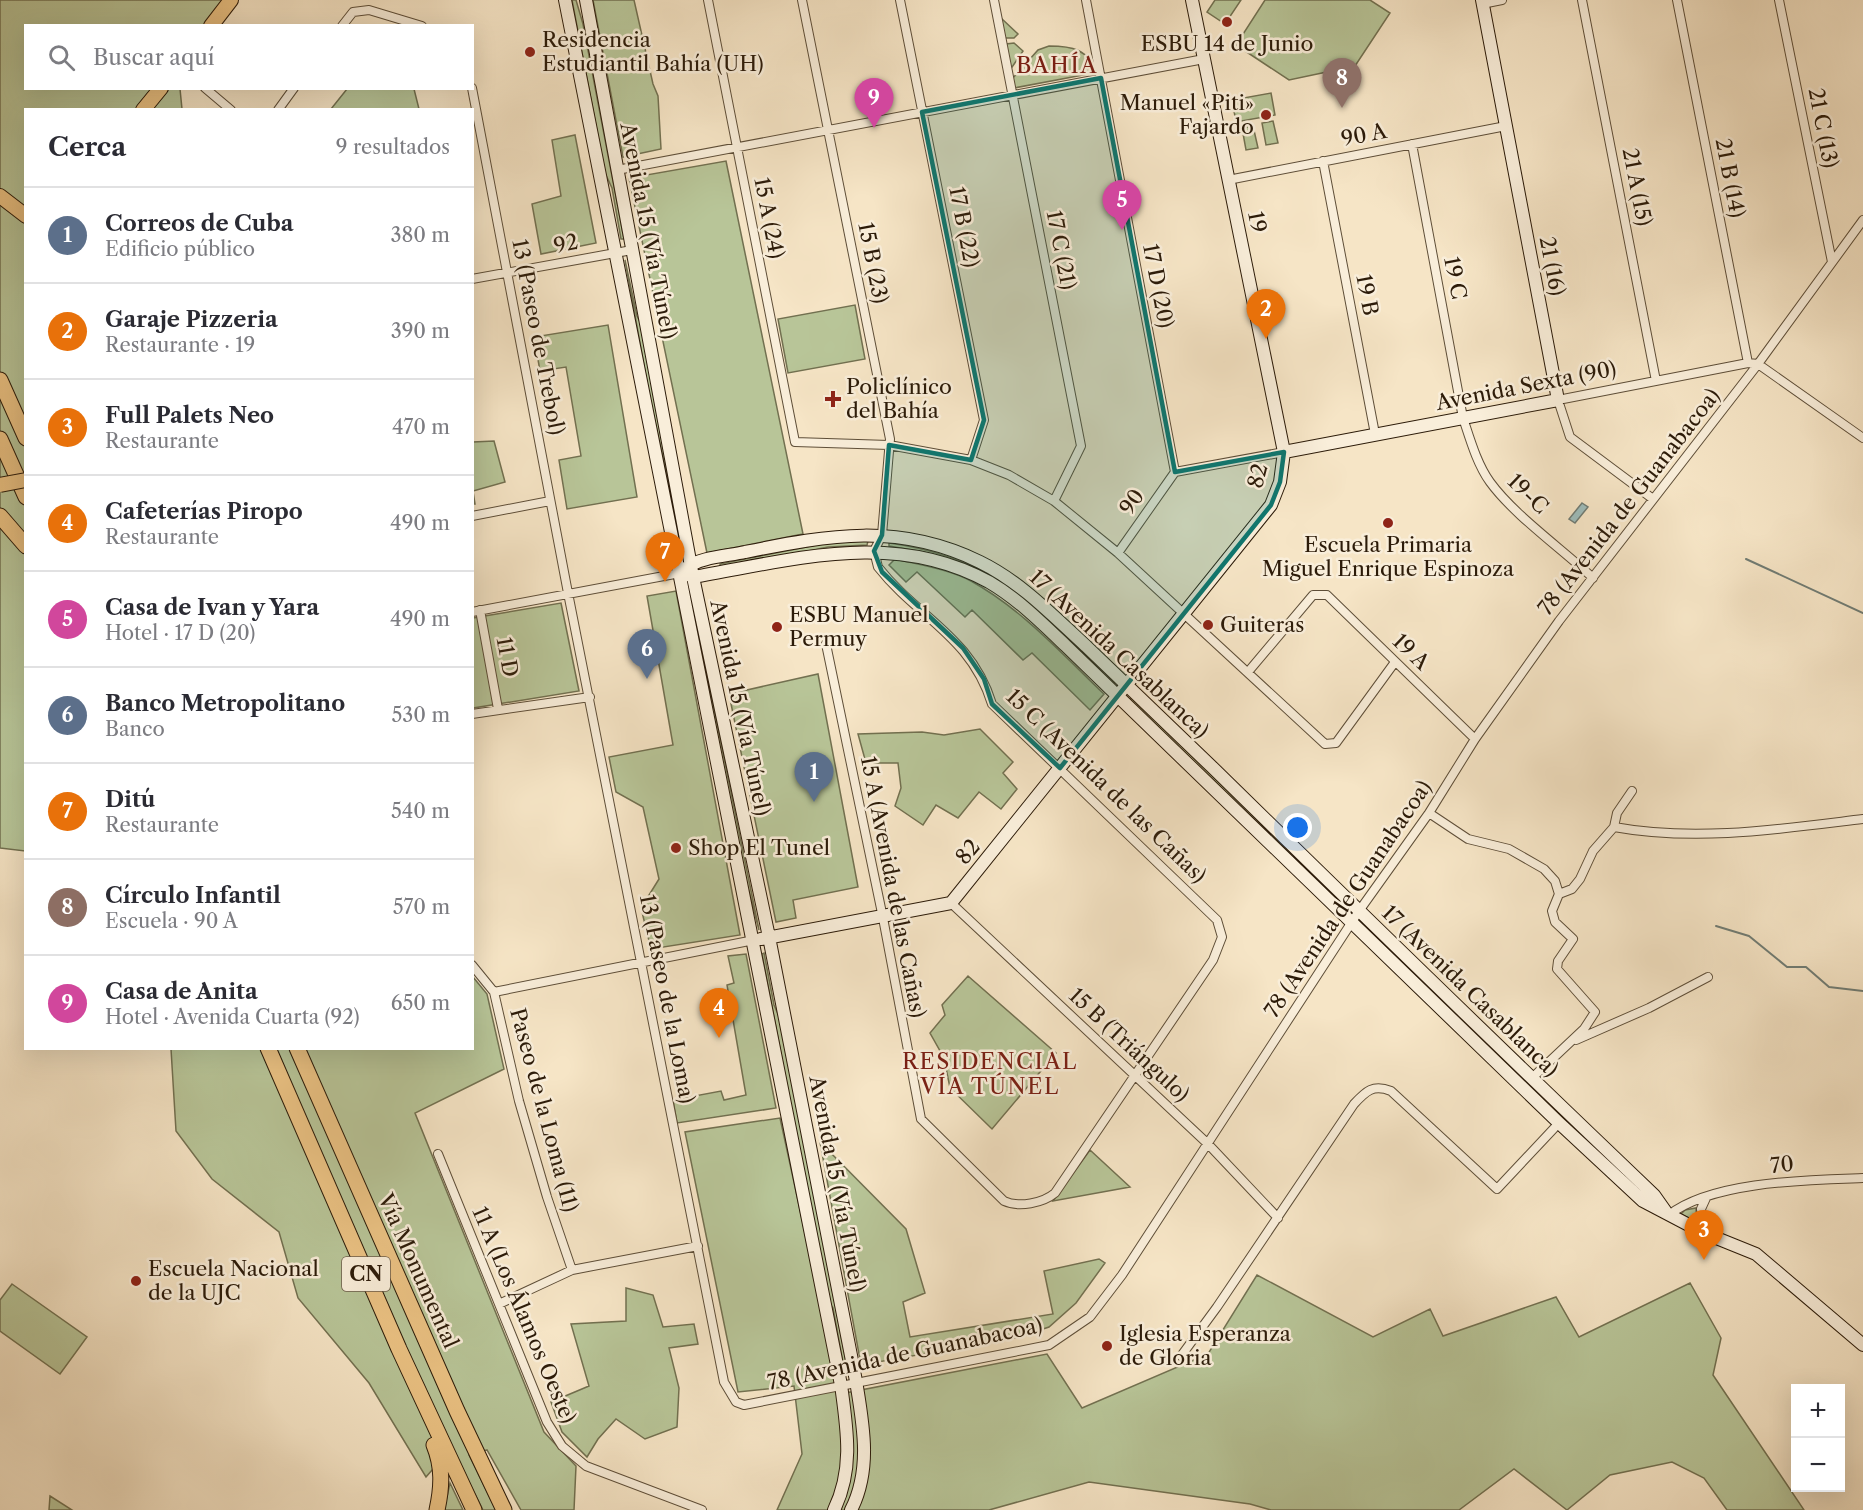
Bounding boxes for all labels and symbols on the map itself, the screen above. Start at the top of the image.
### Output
marker: ESBU 14 de Junio [1220,15,1234,29]
place label: Residencia Estudiantil Bahía (UH) [542,27,764,76]
place label: ESBU 14 de Junio [1141,31,1313,56]
marker: Residencia Estudiantil Bahía (UH) [523,45,537,59]
district label: BAHÍA [1016,51,1098,79]
pin: 8 [1322,58,1362,108]
pin: 9 [854,78,894,128]
street label: 21 C (13) [1803,86,1843,170]
place label: Manuel «Piti» Fajardo [1120,90,1254,139]
marker: Manuel «Piti» Fajardo [1259,108,1273,122]
street label: 90 A [1339,118,1389,151]
street label: Avenida 15 (Vía Túnel) [615,119,682,341]
street label: 21 B (14) [1711,136,1750,220]
street label: 21 A (15) [1618,146,1657,228]
street label: 15 A (24) [749,175,790,261]
pin: 5 [1102,180,1142,230]
street label: 17 B (22) [944,184,985,269]
street label: 17 C (21) [1042,208,1081,292]
street label: 19 [1243,209,1272,235]
street label: 15 B (23) [853,220,894,306]
street label: 92 [551,229,580,258]
street label: 21 (16) [1534,234,1570,298]
street label: 13 (Paseo de Trebol) [507,237,570,437]
street label: 17 D (20) [1138,242,1179,330]
street label: 19 C [1439,254,1472,301]
street label: 19 B [1351,272,1384,318]
pin: 2 [1246,290,1286,339]
street label: Avenida Sexta (90) [1433,356,1618,415]
place label: Policlínico del Bahía [846,374,952,423]
street label: 78 (Avenida de Guanabacoa) [1532,384,1725,620]
marker: Policlínico del Bahía [824,390,842,408]
street label: 82 [1242,461,1273,491]
street label: 19-C [1503,468,1554,519]
street label: 90 [1114,484,1149,519]
marker: Escuela Primaria Miguel Enrique Espinoza [1381,516,1395,530]
pin: 7 [646,532,684,582]
place label: Escuela Primaria Miguel Enrique Espinoza [1262,532,1515,581]
street label: 17 (Avenida Casablanca) [1025,564,1214,743]
street label: Avenida 15 (Vía Túnel) [705,597,776,818]
place label: ESBU Manuel Permuy [789,602,929,651]
place label: Guiteras [1220,612,1304,637]
marker: Guiteras [1201,618,1215,632]
marker: ESBU Manuel Permuy [770,620,784,634]
street label: 19 A [1388,628,1435,675]
pin: 6 [628,630,666,679]
street label: 11 D [492,635,523,679]
street label: 15 C (Avenida de las Cañas) [1001,684,1211,888]
pin: 1 [794,752,834,802]
street label: 15 A (Avenida de las Cañas) [856,754,931,1020]
street label: 78 (Avenida de Guanabacoa) [1259,776,1436,1022]
your location [1283,813,1312,842]
street label: 82 [950,834,985,869]
place label: Shop El Tunel [688,835,830,860]
marker: Shop El Tunel [669,841,683,855]
street label: 13 (Paseo de la Loma) [635,892,700,1106]
street label: 17 (Avenida Casablanca) [1377,900,1564,1081]
street label: 15 B (Triángulo) [1064,983,1195,1107]
pin: 4 [700,988,738,1038]
street label: Paseo de la Loma (11) [505,1005,584,1214]
district label: RESIDENCIAL VÍA TÚNEL [902,1048,1078,1100]
street label: Avenida 15 (Vía Túnel) [804,1072,871,1294]
street label: 70 [1769,1151,1795,1178]
street label: Vía Monumental [373,1189,464,1352]
street label: 11 A (Los Álamos Oeste) [467,1203,581,1427]
pin: 3 [1684,1210,1724,1260]
place label: Escuela Nacional de la UJC [148,1256,319,1305]
road number: CN [342,1257,390,1291]
marker: Escuela Nacional de la UJC [129,1274,143,1288]
street label: 78 (Avenida de Guanabacoa) [765,1312,1045,1395]
place label: Iglesia Esperanza de Gloria [1119,1321,1292,1370]
marker: Iglesia Esperanza de Gloria [1100,1339,1114,1353]

